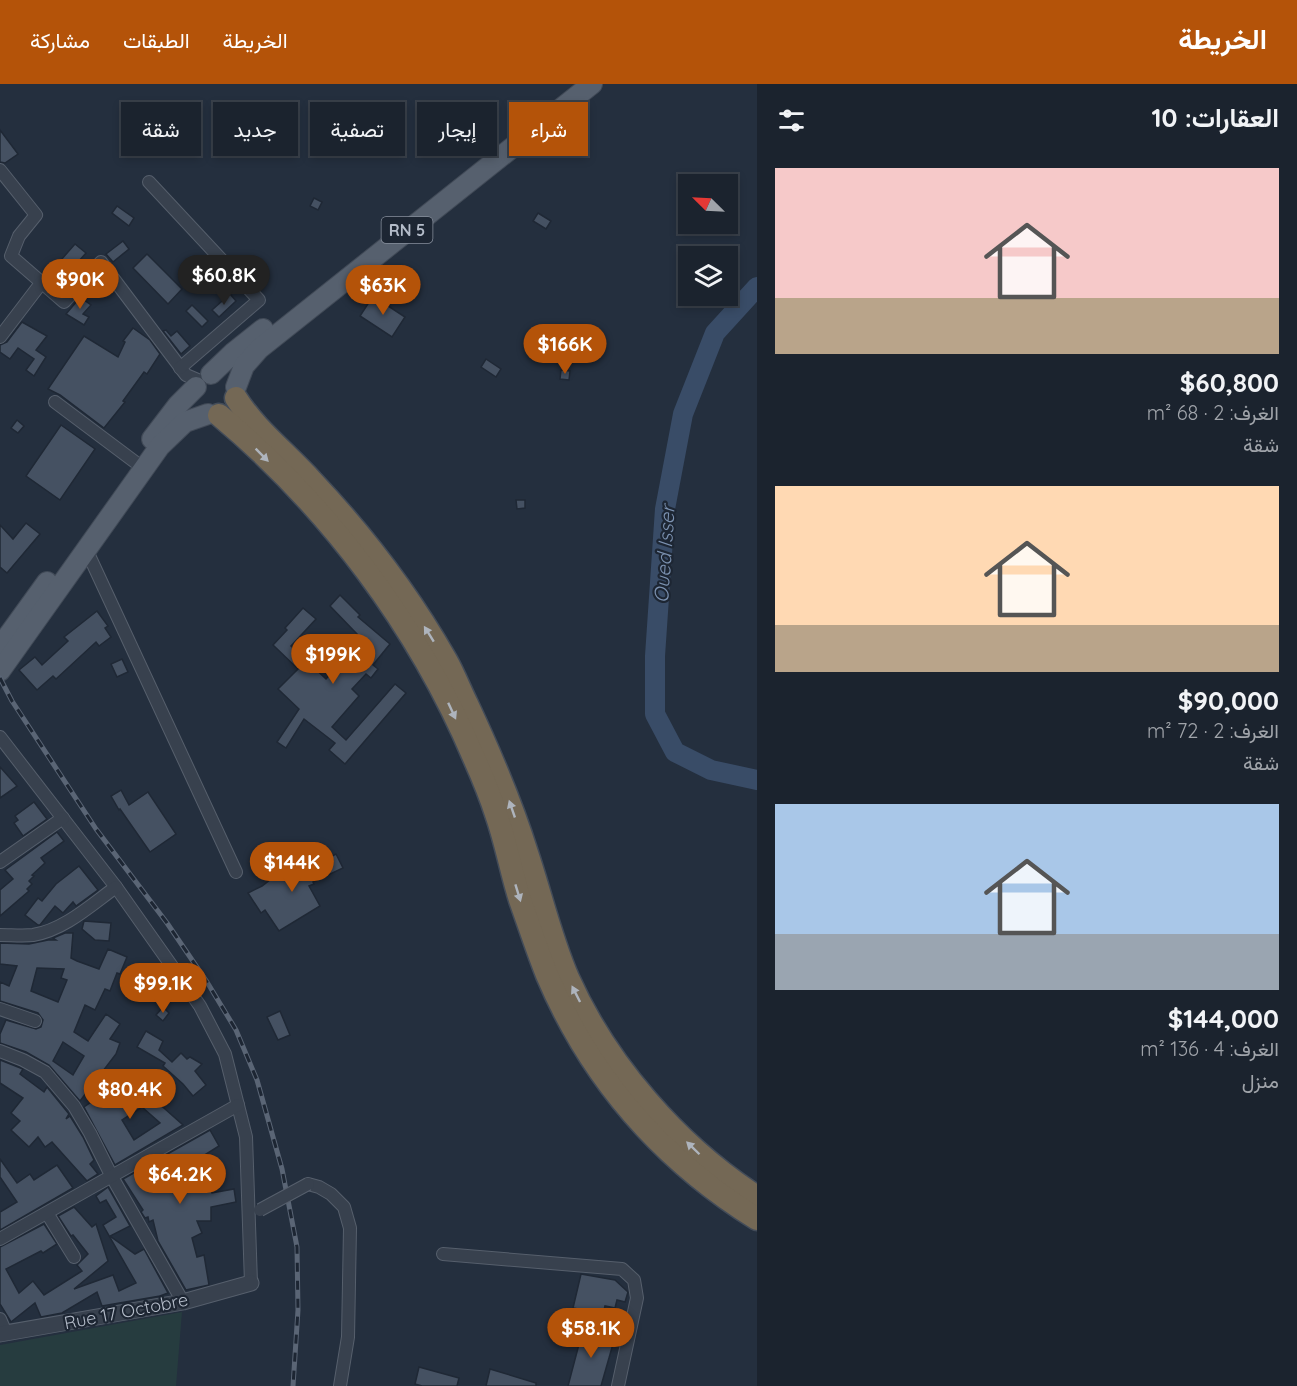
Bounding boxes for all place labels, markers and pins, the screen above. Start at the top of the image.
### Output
pin: $60.8K [175,255,273,306]
pin: $90K [44,259,116,310]
pin: $63K [347,265,419,316]
pin: $166K [523,324,607,375]
pin: $199K [291,634,375,685]
pin: $144K [250,842,334,893]
pin: $99.1K [114,963,212,1014]
pin: $80.4K [81,1069,179,1120]
pin: $64.2K [131,1154,229,1205]
pin: $58.1K [542,1308,640,1359]

